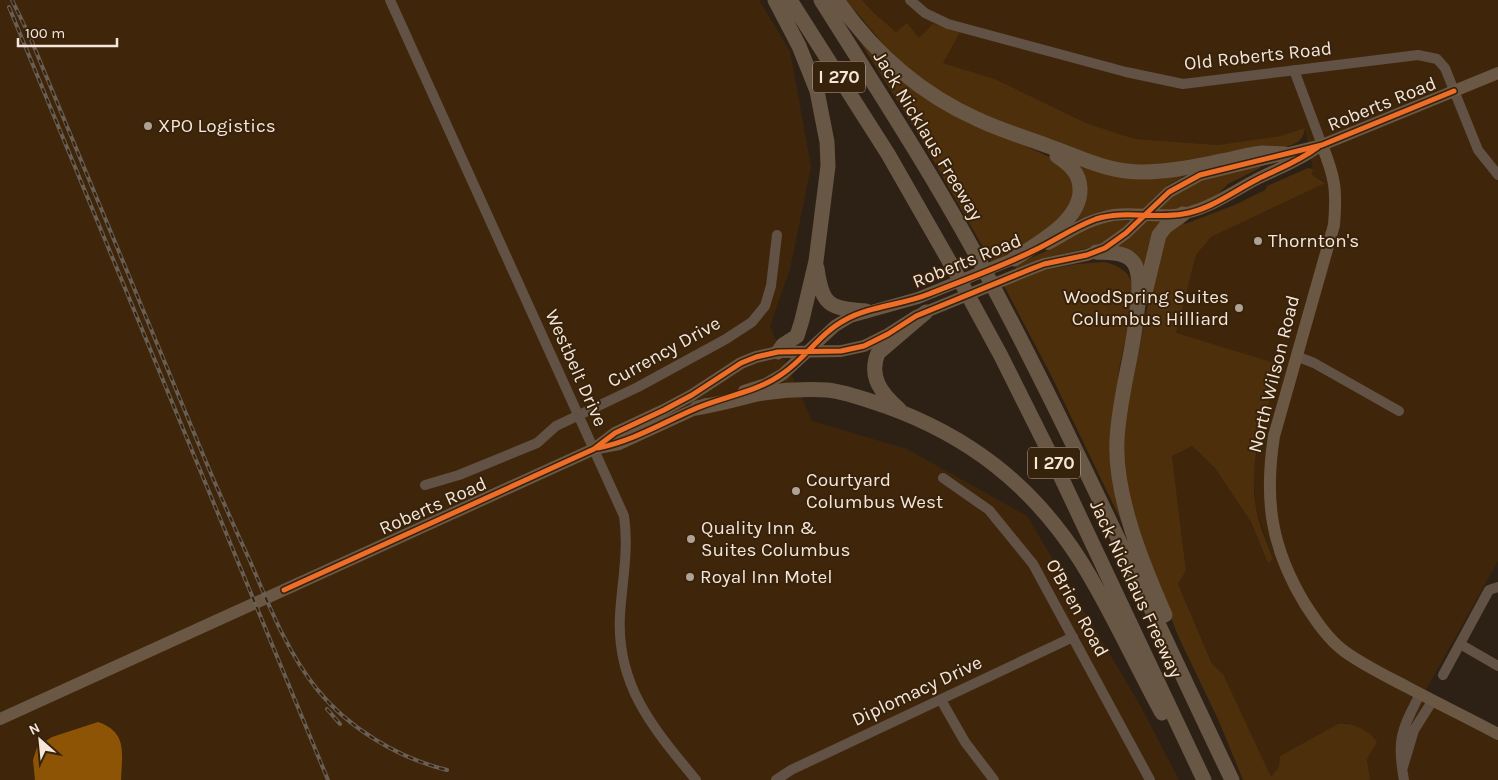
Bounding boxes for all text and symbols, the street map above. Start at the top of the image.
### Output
scale bar [18,15,116,47]
text: 100 m [25,24,65,42]
street label: Old Roberts Road [1183,37,1333,75]
street label: Jack Nicklaus Freeway [869,47,987,225]
road number: I 270 [813,62,865,92]
street label: Roberts Road [1324,72,1440,136]
place label: XPO Logistics [158,115,276,137]
marker: XPO Logistics [142,120,154,132]
street label: Roberts Road [909,229,1025,293]
place label: Thornton's [1268,230,1359,252]
marker: Thornton's [1252,235,1264,247]
place label: WoodSpring Suites Columbus Hilliard [1063,286,1229,330]
street label: North Wilson Road [1244,293,1304,455]
marker: WoodSpring Suites Columbus Hilliard [1233,302,1245,314]
street label: Westbelt Drive [540,306,612,430]
street label: Currency Drive [604,312,724,392]
road number: I 270 [1028,448,1080,478]
place label: Courtyard Columbus West [806,469,943,513]
street label: Roberts Road [376,473,490,539]
marker: Courtyard Columbus West [790,485,802,497]
street label: Jack Nicklaus Freeway [1085,497,1187,681]
place label: Quality Inn & Suites Columbus [701,517,850,561]
marker: Quality Inn & Suites Columbus [685,533,697,545]
street label: O'Brien Road [1041,555,1113,661]
place label: Royal Inn Motel [700,566,833,588]
marker: Royal Inn Motel [684,571,696,583]
street label: Diplomacy Drive [849,651,985,731]
north arrow [15,715,65,765]
text: N [26,719,43,739]

